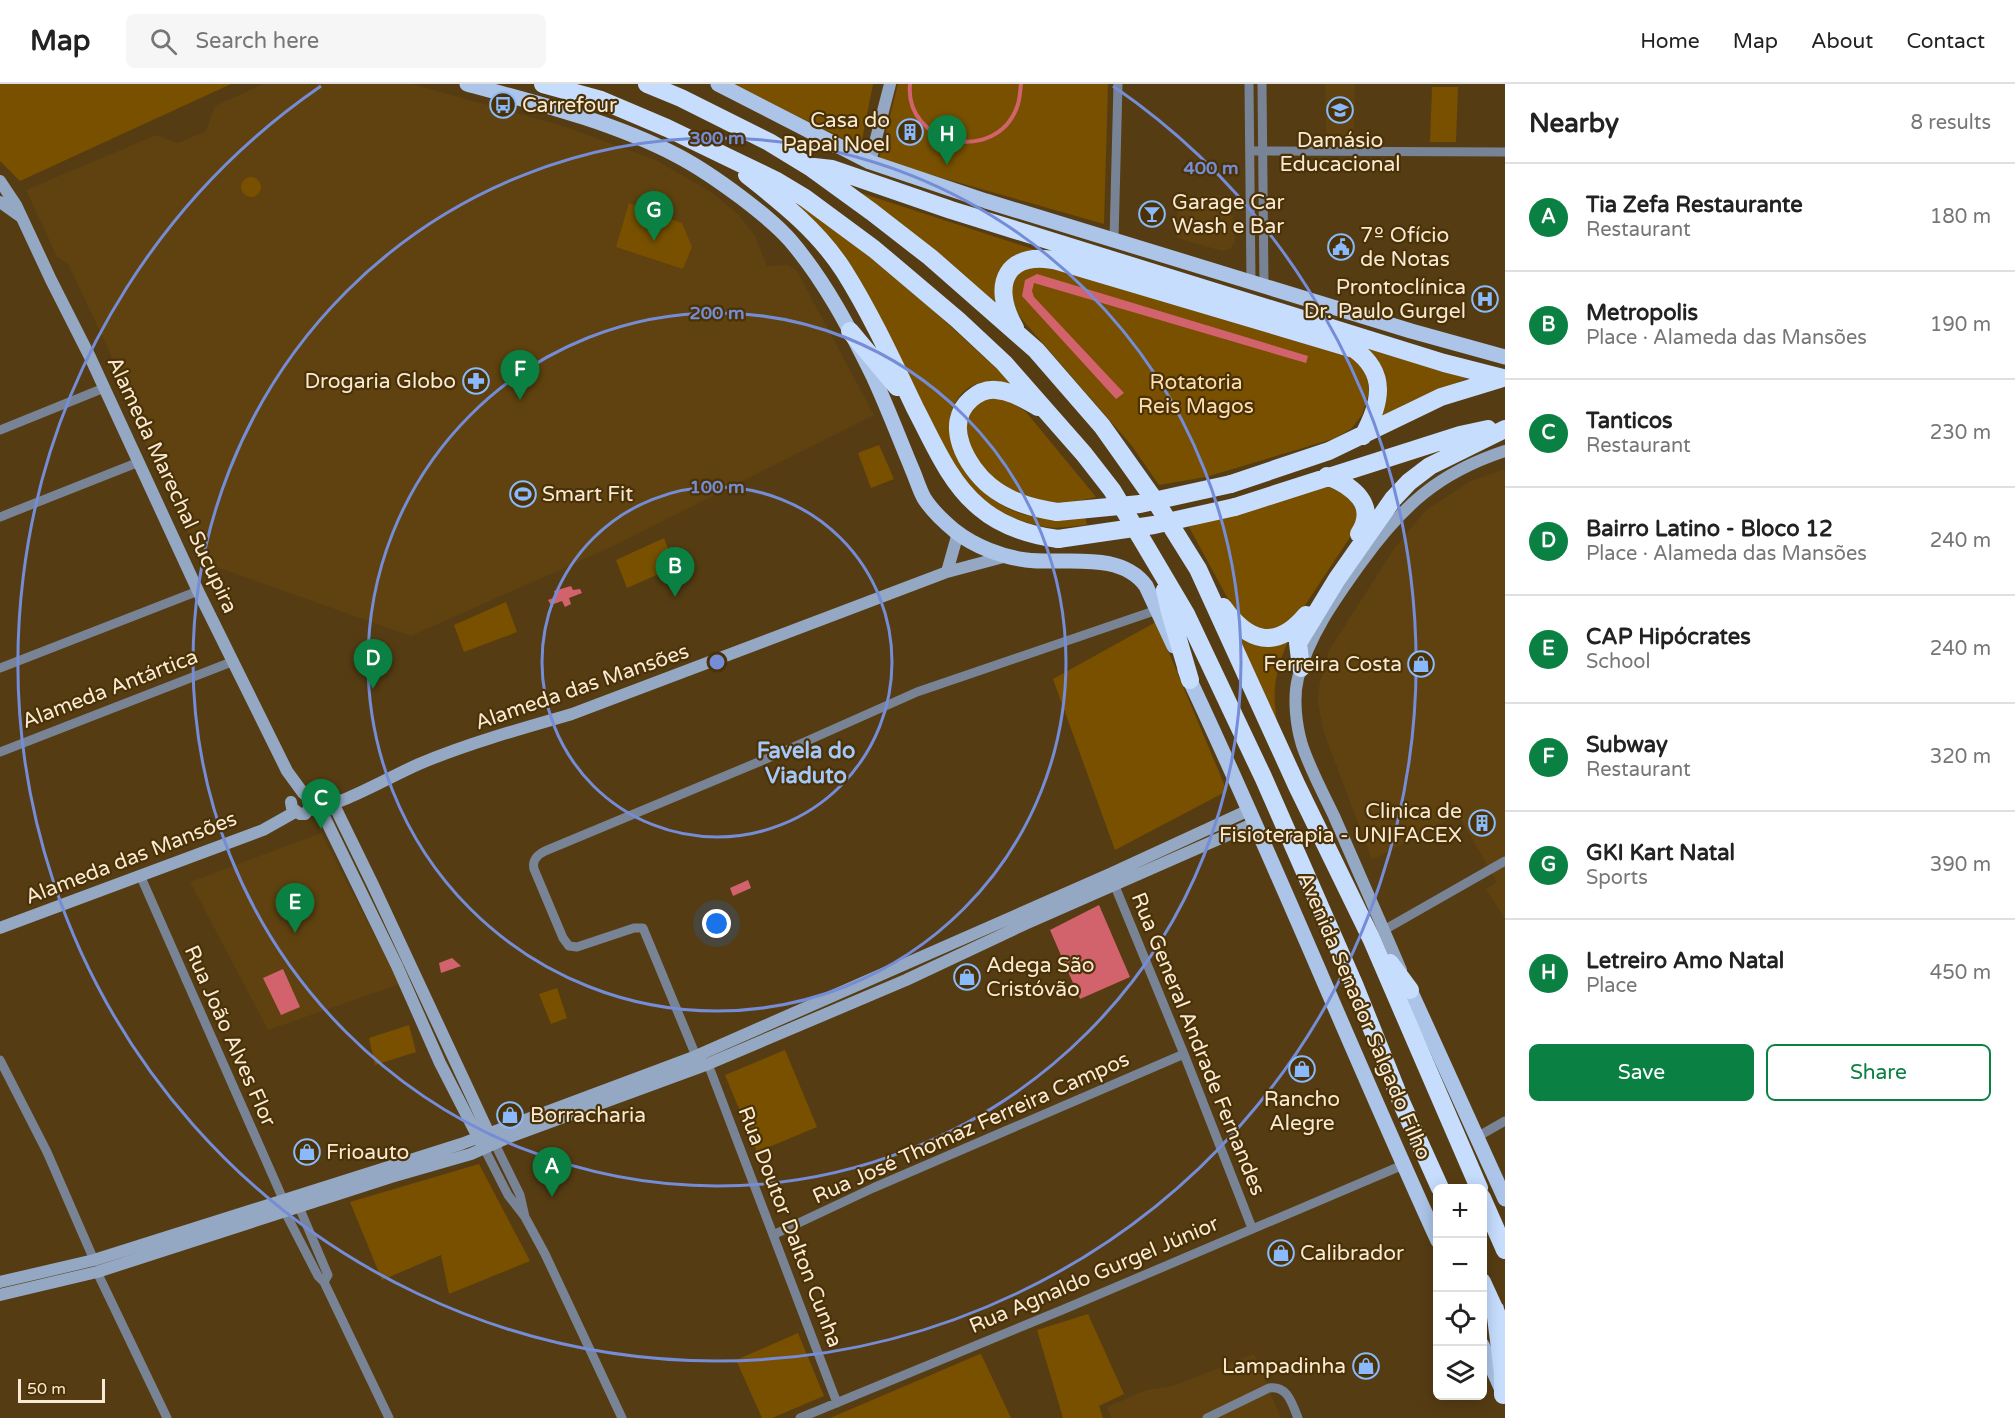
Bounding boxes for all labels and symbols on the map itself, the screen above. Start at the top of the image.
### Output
bus stop icon: Carrefour [488,90,518,120]
place label: Carrefour [522,93,617,118]
school or university icon: Damásio Educacional [1325,95,1355,125]
place label: Casa do Papai Noel [782,108,890,157]
pin: H [928,116,966,165]
building icon: Casa do Papai Noel [895,117,925,147]
text: 300 m [689,127,745,149]
place label: Damásio Educacional [1279,128,1401,177]
text: 400 m [1183,157,1239,179]
place label: Garage Car Wash e Bar [1172,190,1285,239]
pin: G [634,192,674,241]
bar icon: Garage Car Wash e Bar [1137,199,1167,229]
place label: 7º Ofício de Notas [1360,223,1450,272]
public building icon: 7º Ofício de Notas [1326,232,1356,262]
place label: Prontoclínica Dr. Paulo Gurgel [1304,275,1466,324]
hospital icon: Prontoclínica Dr. Paulo Gurgel [1470,284,1500,314]
text: 200 m [689,302,745,324]
pin: F [500,350,540,400]
street label: Alameda Marechal Sucupira [101,353,243,617]
pharmacy icon: Drogaria Globo [461,366,491,396]
place label: Drogaria Globo [304,369,456,394]
park label: Rotatoria Reis Magos [1138,370,1254,419]
text: 100 m [689,476,745,498]
sports icon: Smart Fit [508,479,538,509]
place label: Smart Fit [542,482,633,507]
pin: B [656,548,694,597]
street label: Alameda das Mansões [472,639,692,735]
pin: D [354,640,392,689]
street label: Alameda Antártica [18,644,202,734]
shop icon: Ferreira Costa [1406,649,1436,679]
centre of rings [707,652,727,672]
place label: Ferreira Costa [1263,652,1402,677]
district label: Favela do Viaduto [757,738,855,789]
pin: C [302,780,340,829]
place label: Clinica de Fisioterapia - UNIFACEX [1219,799,1462,848]
street label: Alameda das Mansões [22,806,240,910]
building icon: Clinica de Fisioterapia - UNIFACEX [1467,808,1497,838]
street label: Avenida Senador Salgado Filho [1292,868,1436,1164]
pin: E [276,884,314,933]
street label: Rua General Andrade Fernandes [1126,889,1270,1199]
your location [702,909,731,938]
street label: Rua João Alves Flor [179,942,281,1130]
place label: Adega São Cristóvão [986,953,1095,1002]
shop icon: Adega São Cristóvão [952,962,982,992]
street label: Rua José Thomaz Ferreira Campos [809,1047,1133,1209]
shop icon: Rancho Alegre [1287,1054,1317,1084]
place label: Rancho Alegre [1264,1087,1340,1136]
shop icon: Borracharia [495,1100,525,1130]
place label: Borracharia [530,1103,646,1128]
street label: Rua Doutor Dalton Cunha [732,1103,848,1351]
shop icon: Frioauto [292,1137,322,1167]
place label: Frioauto [326,1140,409,1165]
pin: A [532,1148,572,1197]
street label: Rua Agnaldo Gurgel Júnior [965,1211,1223,1339]
shop icon: Calibrador [1266,1238,1296,1268]
place label: Calibrador [1300,1241,1404,1266]
shop icon: Lampadinha [1351,1351,1381,1381]
place label: Lampadinha [1222,1354,1346,1379]
scale bar [18,1376,105,1404]

